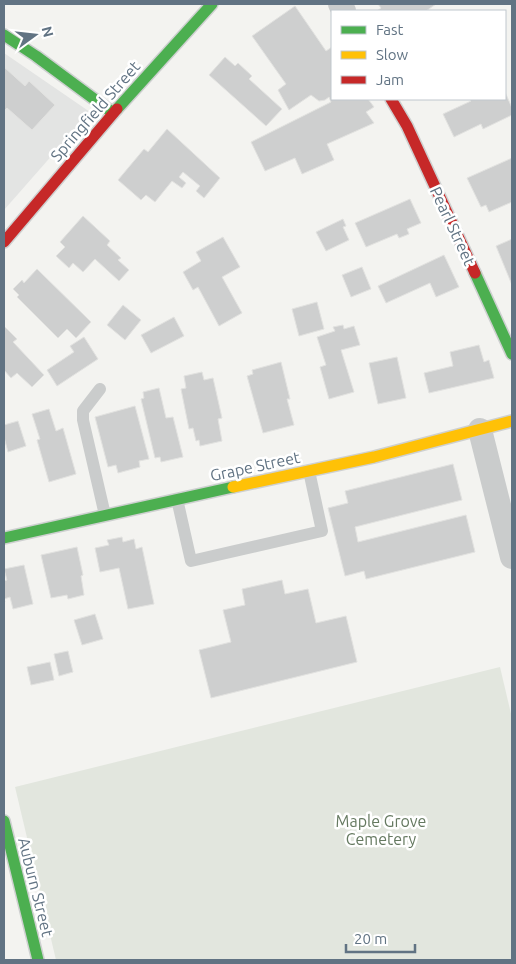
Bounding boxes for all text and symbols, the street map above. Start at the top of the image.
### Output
north arrow [10,10,60,60]
legend [331,10,506,100]
text: Fast [376,21,404,38]
text: N [38,25,57,39]
text: Slow [376,46,409,63]
street label: Springfield Street [47,57,144,165]
text: Jam [376,71,404,88]
street label: Pearl Street [427,184,479,269]
street label: Grape Street [208,448,302,484]
park label: Maple Grove Cemetery [336,812,426,848]
street label: Auburn Street [15,836,57,939]
scale bar [346,922,415,954]
text: 20 m [354,930,387,947]

